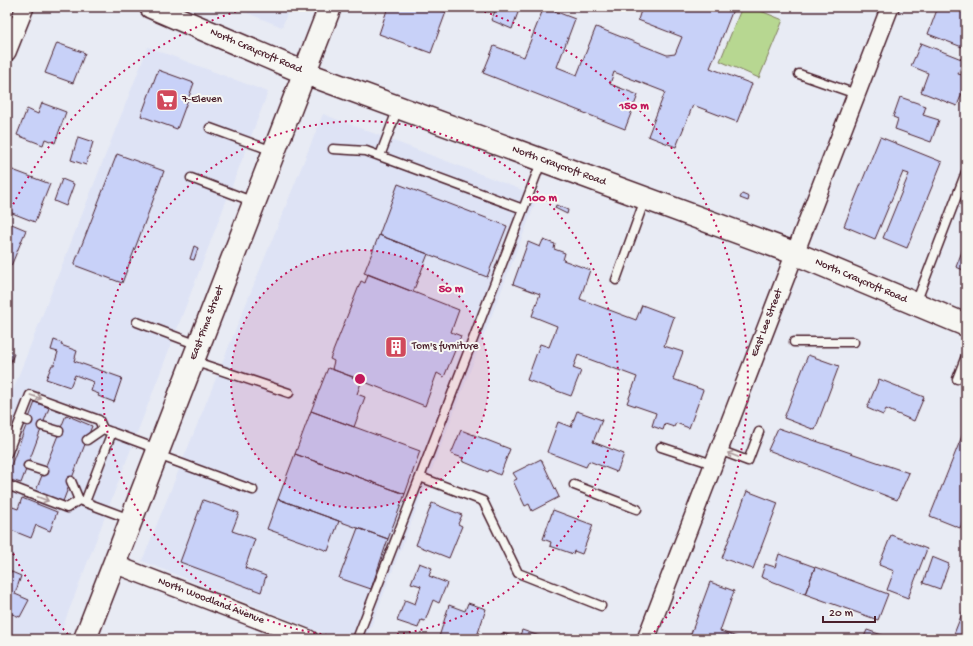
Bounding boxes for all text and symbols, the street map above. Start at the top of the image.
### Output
street label: North Craycroft Road [208,25,306,76]
supermarket icon: 7-Eleven [154,87,180,113]
place label: 7-Eleven [181,94,223,106]
text: 150 m [618,100,649,114]
street label: North Craycroft Road [510,142,609,189]
text: 100 m [526,192,557,206]
street label: North Craycroft Road [813,255,911,306]
street label: East Pima Street [187,283,227,362]
text: 50 m [439,283,464,297]
street label: East Lee Street [749,286,786,358]
building icon: Tom's furniture [383,334,409,360]
place label: Tom's furniture [411,340,479,353]
centre of rings [353,372,367,386]
one-way arrow [30,394,43,401]
one-way arrow [728,451,740,459]
one-way arrow [37,495,49,503]
street label: North Woodland Avenue [156,575,266,627]
scale bar [823,598,875,624]
text: 20 m [829,607,854,621]

